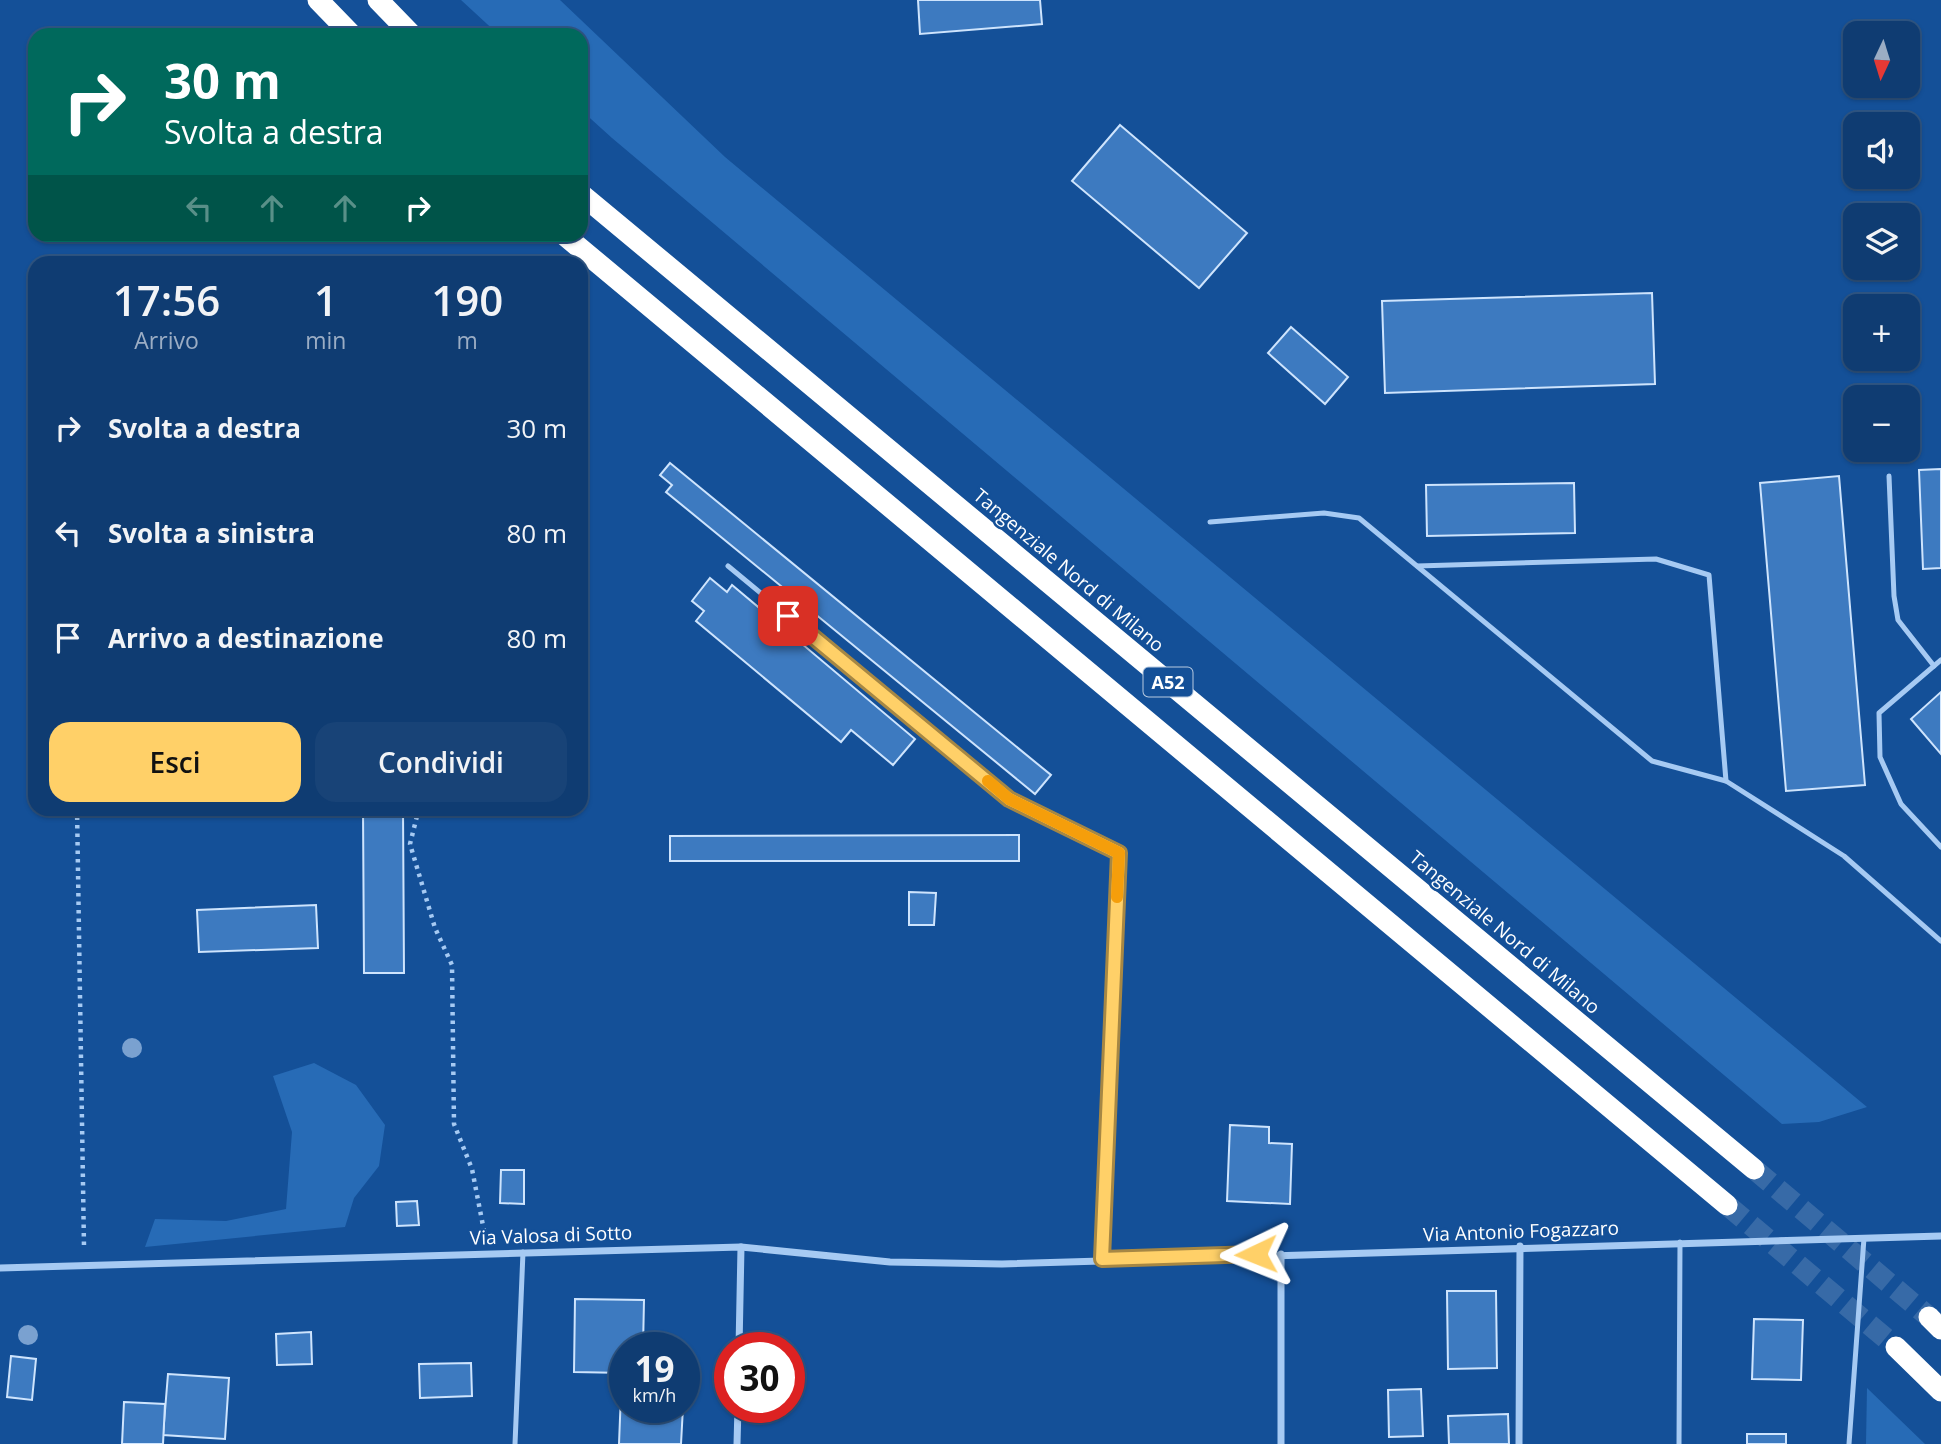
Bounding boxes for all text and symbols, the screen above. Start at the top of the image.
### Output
north arrow [1843,21,1920,98]
map controls [1843,21,1920,462]
text: 30 m [164,47,281,113]
icon: right [49,56,140,147]
text: Svolta a destra [164,110,384,153]
button: sound [1843,112,1920,189]
icon: left [180,189,218,227]
icon: ahead [253,189,291,227]
icon: ahead [326,189,364,227]
icon: right [399,189,437,227]
button: layers [1843,203,1920,280]
text: 17:56 [113,271,220,328]
text: 1 [314,271,338,328]
text: 190 [431,271,503,328]
button: + [1843,294,1920,371]
text: Arrivo [134,324,199,356]
text: min [305,324,346,356]
text: m [457,324,478,356]
button: − [1843,385,1920,462]
icon: right [49,409,87,447]
text: Svolta a destra [108,410,301,446]
text: 30 m [506,410,567,446]
street label: Tangenziale Nord di Milano [968,482,1170,658]
icon: left [49,514,87,552]
text: Svolta a sinistra [108,515,315,551]
text: 80 m [506,515,567,551]
pin [758,586,818,646]
icon: arrive [769,597,807,635]
icon: arrive [49,619,87,657]
text: Arrivo a destinazione [108,620,384,656]
text: 80 m [506,620,567,656]
road number: A52 [1144,668,1192,696]
button: Esci [49,722,301,802]
button: Condividi [315,722,567,802]
street label: Tangenziale Nord di Milano [1404,844,1606,1020]
street label: Via Antonio Fogazzaro [1423,1215,1619,1247]
position arrow [1219,1217,1293,1291]
street label: Via Valosa di Sotto [469,1219,633,1251]
speed limit sign: 30 [714,1332,805,1423]
text: 19 [634,1345,675,1392]
text: km/h [633,1383,676,1407]

